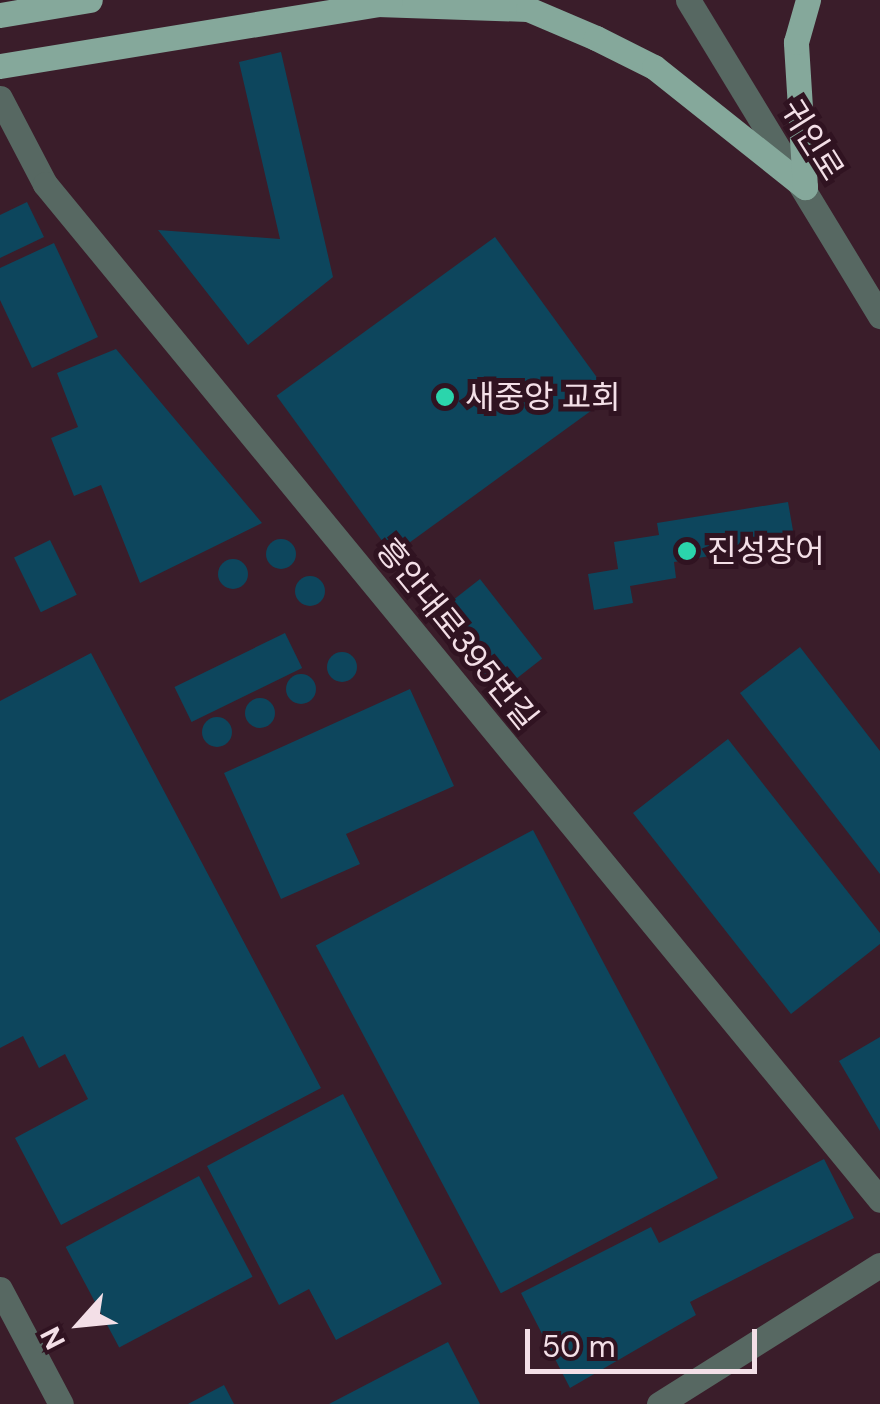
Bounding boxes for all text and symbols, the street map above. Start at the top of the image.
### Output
street label: 귀인로 [772,92,852,188]
place label: 새중앙 교회 [465,378,621,416]
marker: 새중앙 교회 [434,386,456,408]
street label: 흥안대로395번길 [368,531,546,737]
place label: 진성장어 [707,532,825,570]
marker: 진성장어 [676,540,698,562]
north arrow [30,1274,130,1374]
scale bar [530,1309,762,1371]
text: N [32,1320,74,1355]
text: 50 m [542,1327,616,1366]

